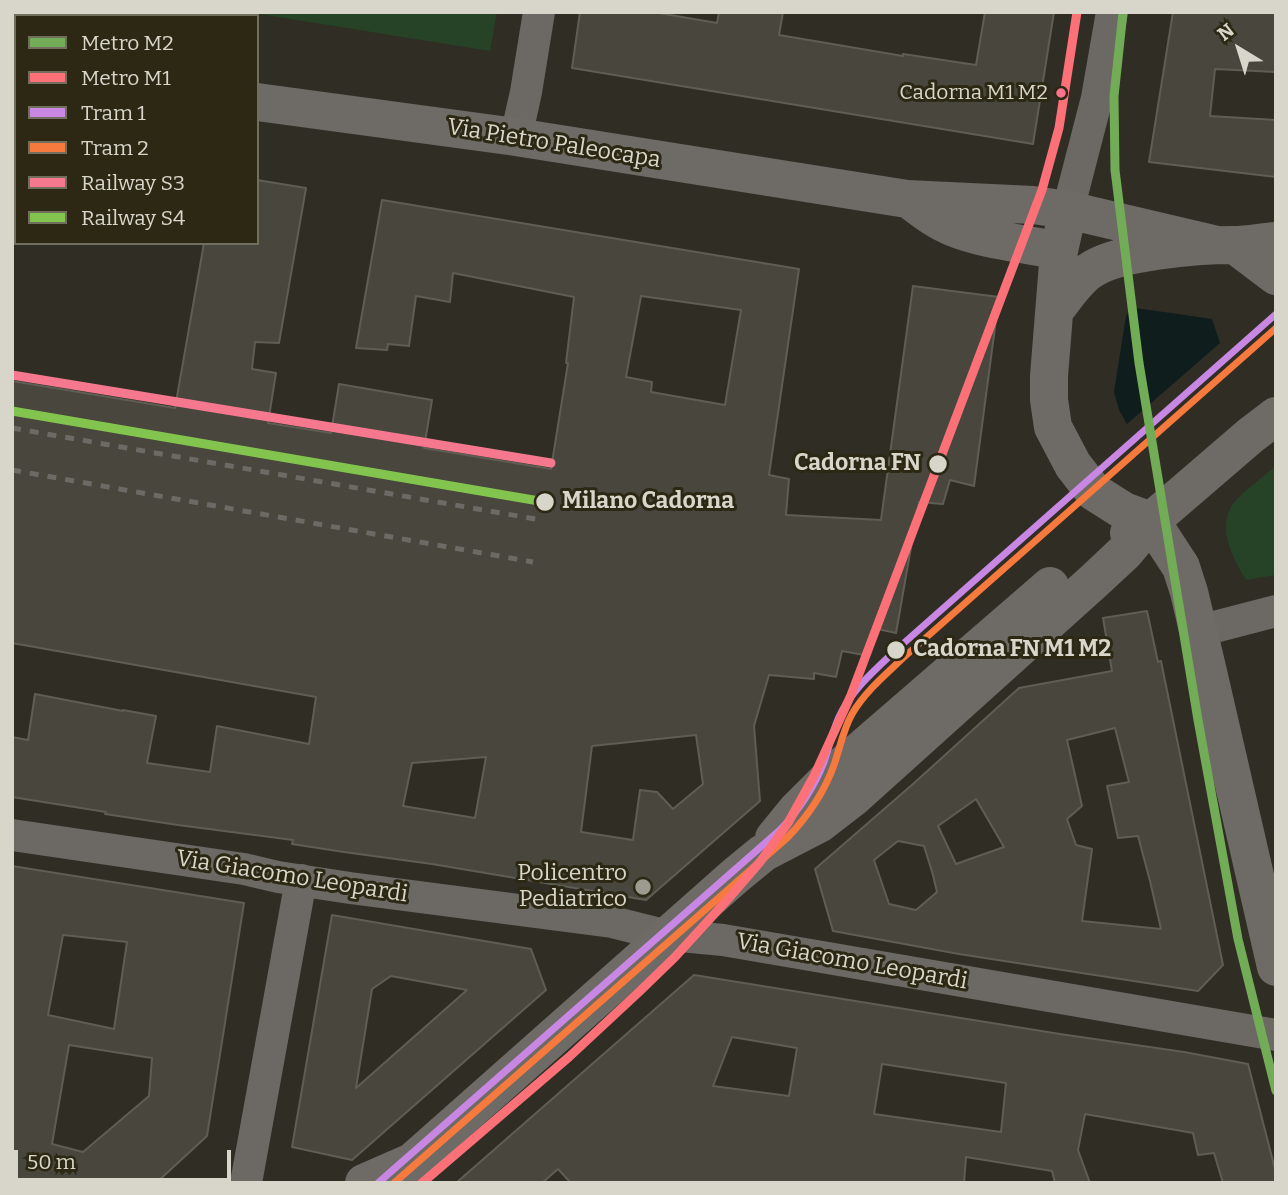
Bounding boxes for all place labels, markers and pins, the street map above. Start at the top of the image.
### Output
place label: Cadorna M1 M2 [899,80,1048,106]
marker: Cadorna M1 M2 [1054,86,1068,100]
place label: Cadorna FN [794,450,921,478]
marker: Cadorna FN [927,453,949,475]
place label: Milano Cadorna [562,488,734,516]
marker: Milano Cadorna [534,491,556,513]
place label: Cadorna FN M1 M2 [913,636,1111,664]
marker: Cadorna FN M1 M2 [885,639,907,661]
place label: Policentro Pediatrico [517,860,627,914]
marker: Policentro Pediatrico [633,877,653,897]

